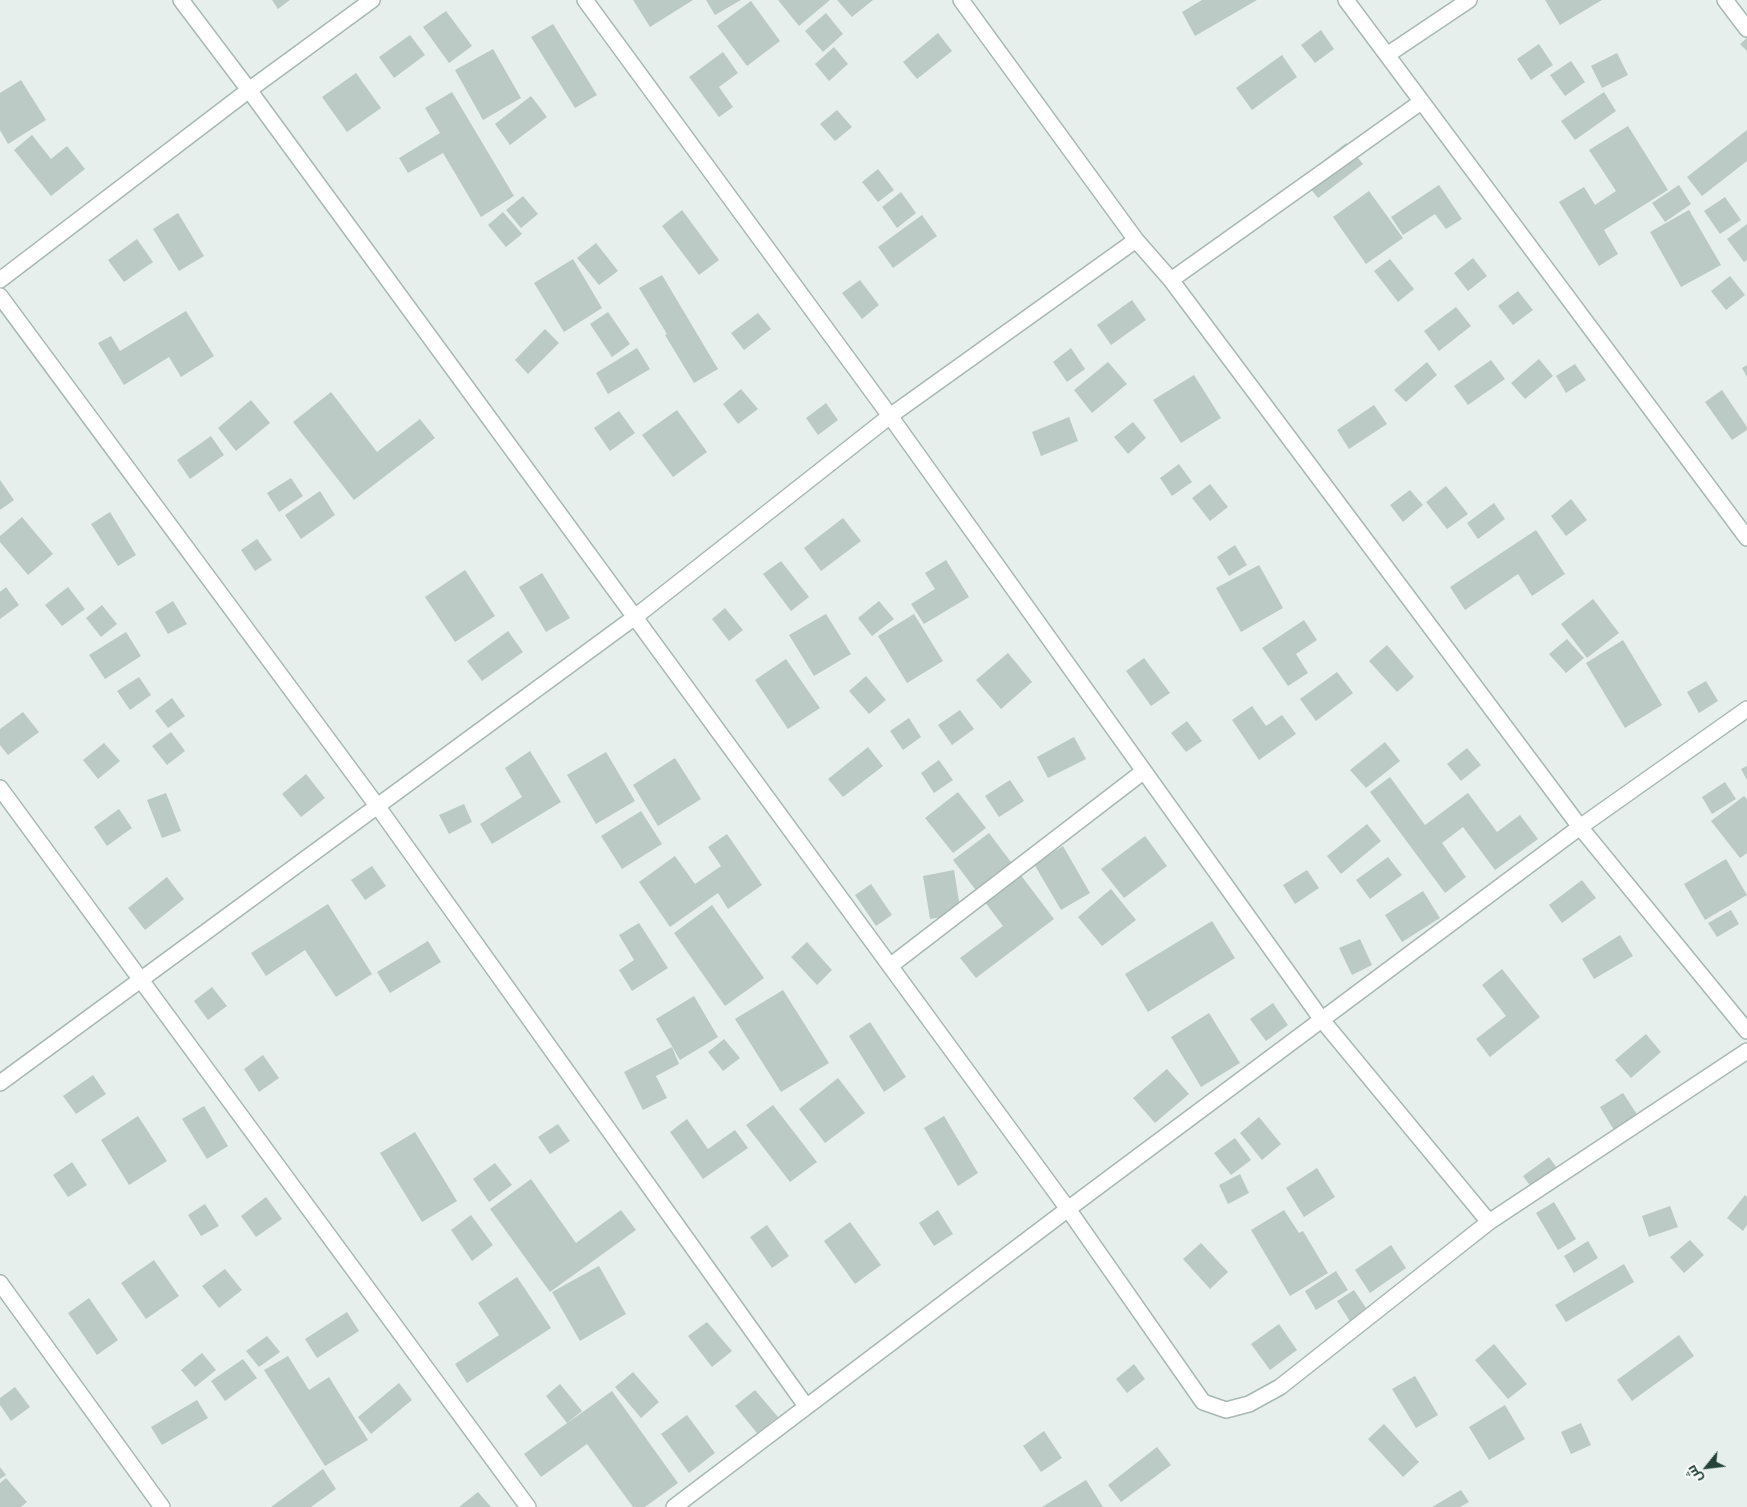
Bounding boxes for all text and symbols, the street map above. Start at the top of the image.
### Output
north arrow [1682,1442,1732,1492]
text: ش [1681,1462,1706,1487]

